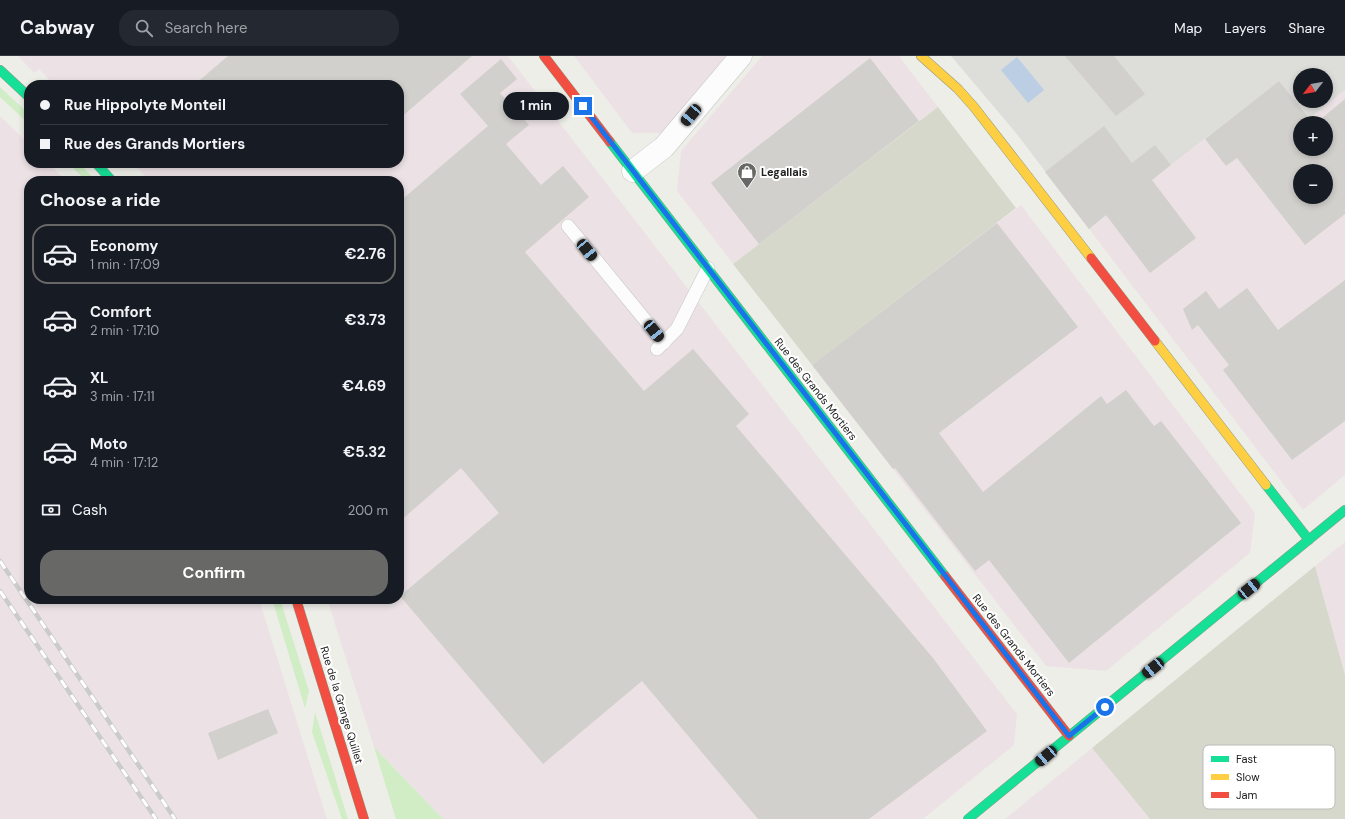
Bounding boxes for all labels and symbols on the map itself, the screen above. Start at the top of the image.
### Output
north arrow [1293,68,1333,108]
callout: 1 min [503,92,569,120]
route end [574,97,592,115]
car [679,102,703,128]
shop icon: Legallais [736,161,758,189]
place label: Legallais [761,165,808,179]
car [575,237,599,263]
car [642,318,666,344]
street label: Rue des Grands Mortiers [772,335,860,443]
car [1236,577,1262,601]
street label: Rue des Grands Mortiers [970,591,1058,699]
street label: Rue de la Grange Quillet [317,645,367,765]
car [1140,656,1166,680]
route start [1096,698,1114,716]
car [1033,744,1059,768]
legend [1203,745,1335,809]
text: Fast [1236,752,1257,766]
text: Slow [1236,770,1260,784]
text: Jam [1236,788,1257,802]

